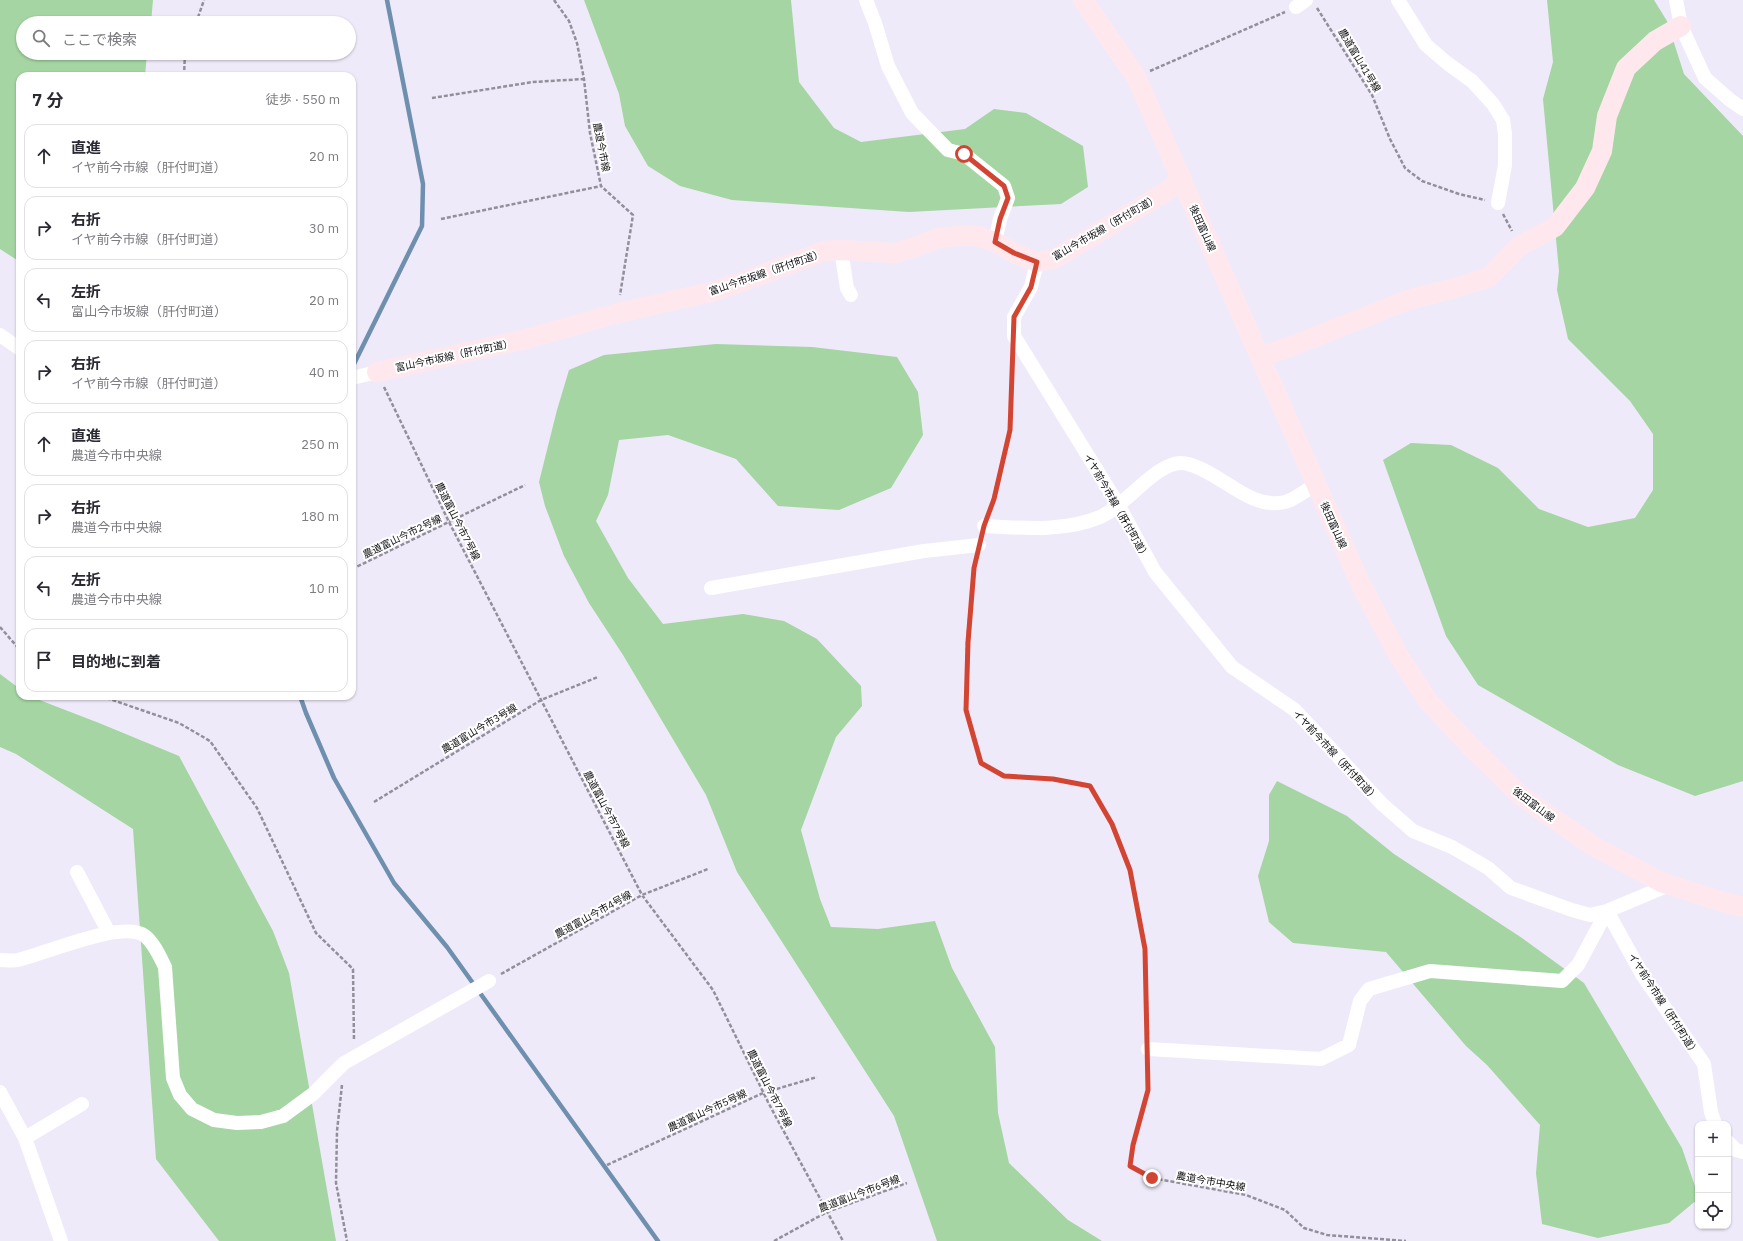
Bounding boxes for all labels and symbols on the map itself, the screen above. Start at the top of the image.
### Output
street label: 農道富山41号線 [1335,26,1384,94]
street label: 農道今市線 [590,121,613,173]
route start [955,145,973,163]
street label: 富山今市坂線（肝付町道） [1050,192,1160,263]
street label: 後田富山線 [1186,203,1219,254]
street label: 富山今市坂線（肝付町道） [707,247,825,298]
street label: 富山今市坂線（肝付町道） [394,337,514,374]
street label: イヤ前今市線（肝付町道） [1081,451,1152,561]
street label: 農道富山今市7号線 [432,480,483,562]
street label: 後田富山線 [1317,500,1350,551]
street label: 農道富山今市2号線 [361,512,444,561]
street label: 農道富山今市3号線 [439,701,519,756]
street label: イヤ前今市線（肝付町道） [1290,707,1381,804]
street label: 農道富山今市7号線 [581,768,632,850]
street label: 後田富山線 [1510,784,1558,825]
street label: 農道富山今市4号線 [552,888,634,941]
street label: イヤ前今市線（肝付町道） [1626,951,1702,1058]
street label: 農道富山今市7号線 [744,1047,795,1129]
street label: 農道富山今市5号線 [665,1086,749,1135]
route end [1143,1169,1161,1187]
street label: 農道今市中央線 [1175,1169,1247,1194]
street label: 農道富山今市6号線 [817,1172,902,1215]

